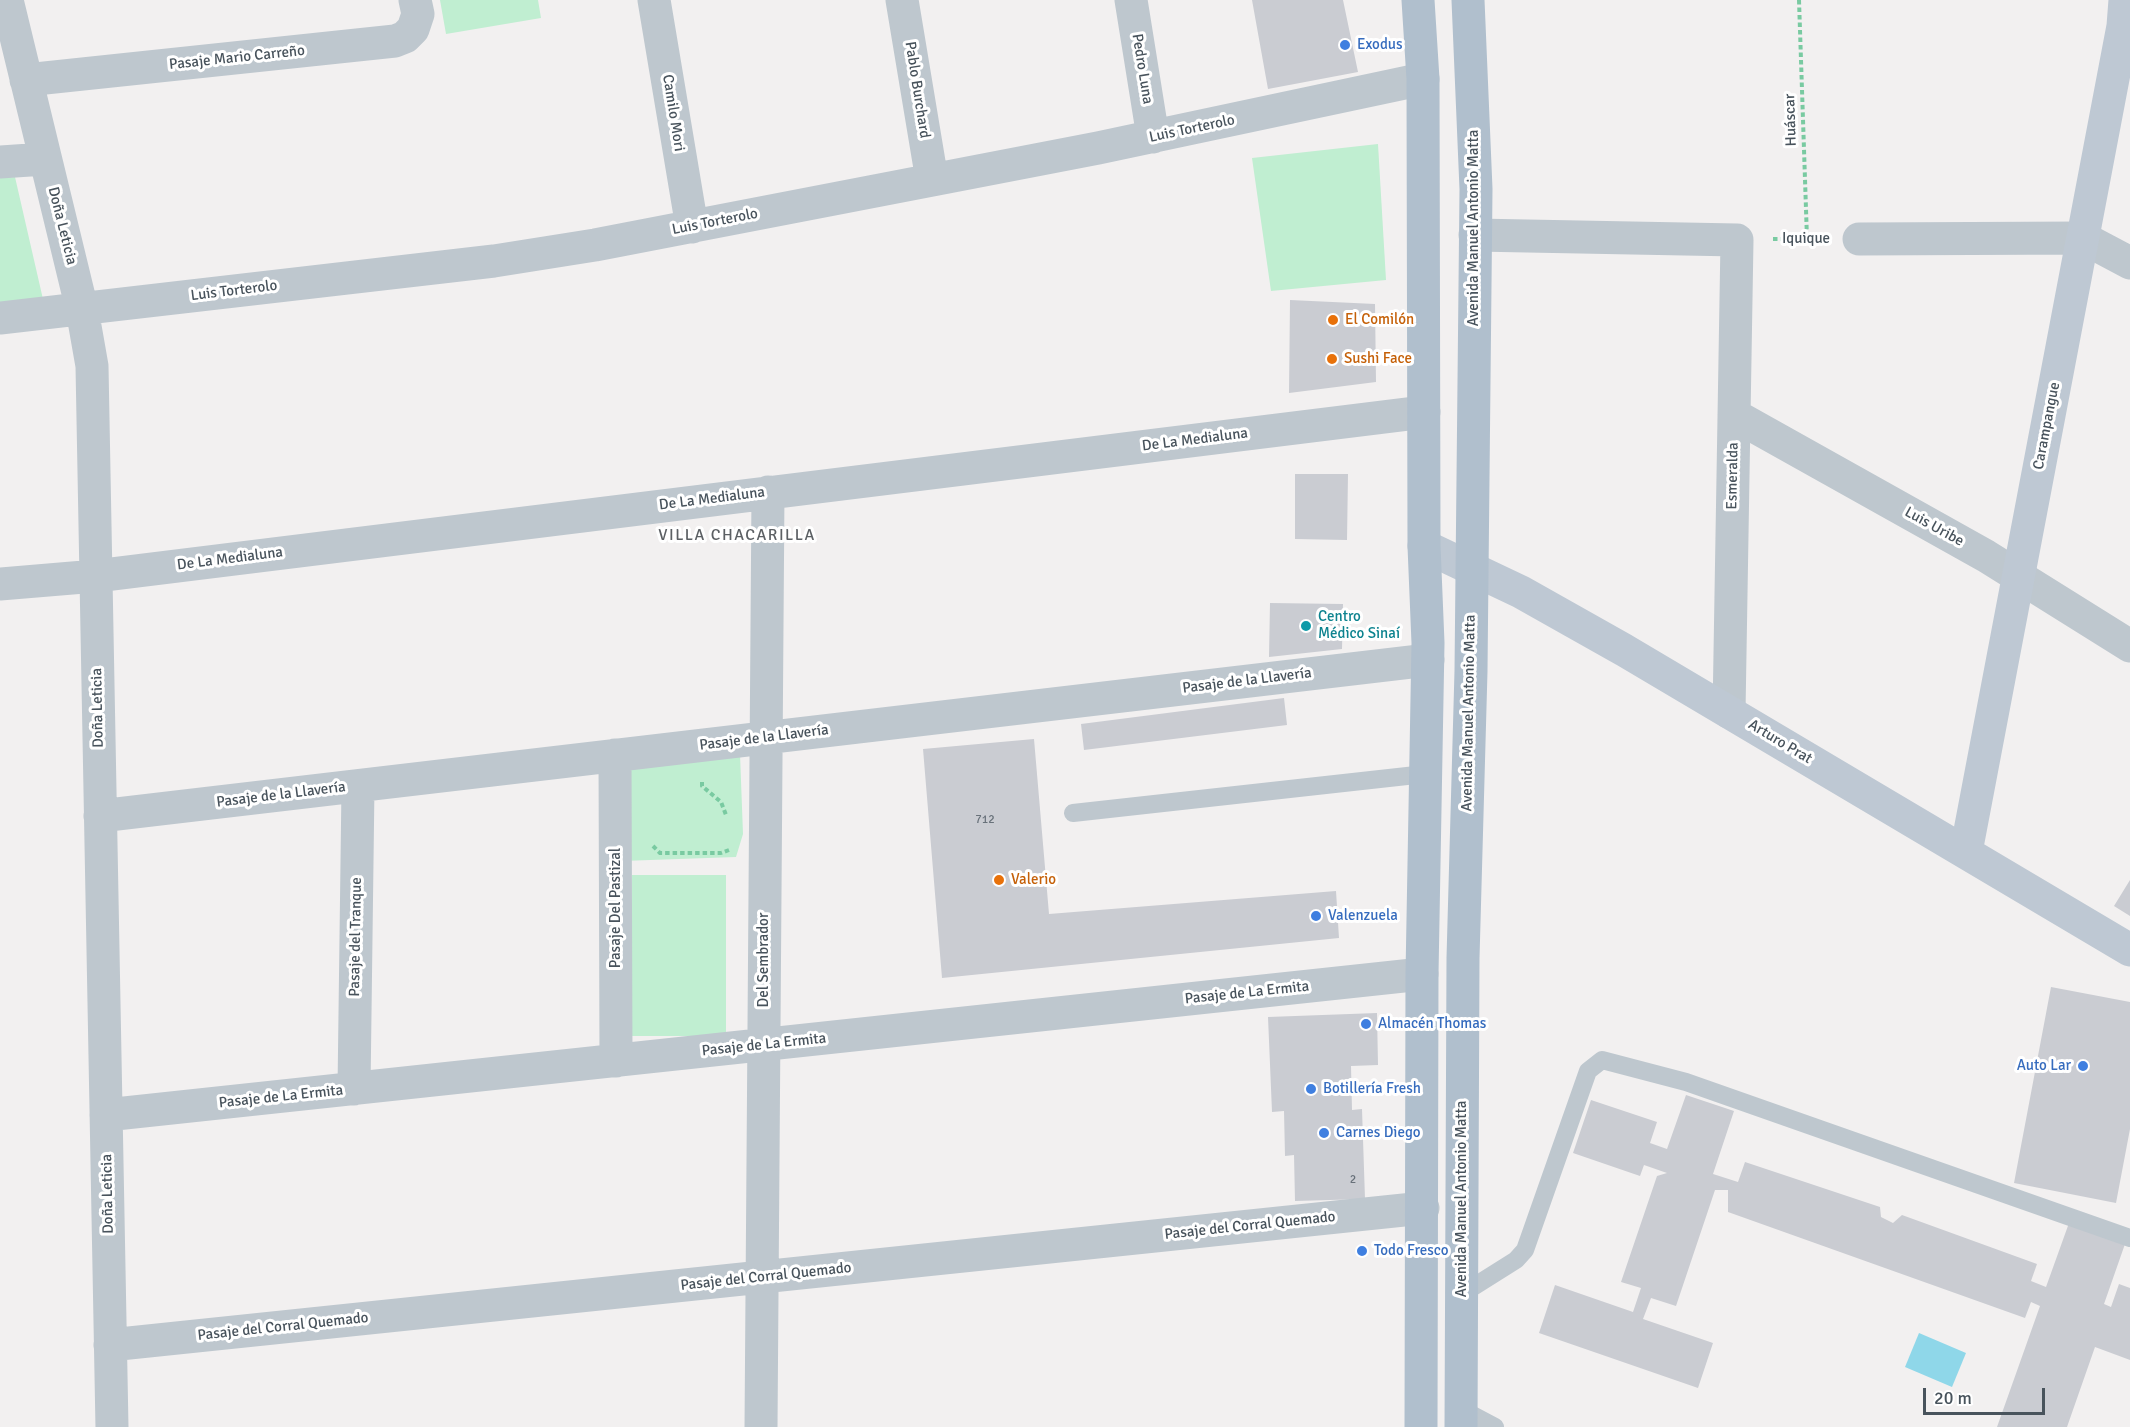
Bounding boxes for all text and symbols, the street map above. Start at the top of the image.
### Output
street label: Pedro Luna [1128,32,1156,106]
place label: Exodus [1357,36,1403,54]
marker: Exodus [1338,38,1352,52]
street label: Pablo Burchard [900,40,934,140]
street label: Pasaje Mario Carreño [168,42,306,74]
street label: Camilo Mori [658,73,688,153]
street label: Huáscar [1781,93,1801,147]
street label: Luis Torterolo [1148,111,1236,147]
street label: Avenida Manuel Antonio Matta [1465,130,1483,326]
street label: Doña Leticia [44,185,80,267]
street label: Luis Torterolo [671,205,759,239]
street label: Iquique [1782,230,1830,248]
street label: Luis Torterolo [190,277,278,305]
place label: El Comilón [1345,311,1414,329]
marker: El Comilón [1326,313,1340,327]
place label: Sushi Face [1344,350,1412,368]
marker: Sushi Face [1325,352,1339,366]
street label: Carampangue [2030,381,2064,471]
street label: De La Medialuna [1141,425,1249,455]
street label: Esmeralda [1723,442,1743,510]
street label: De La Medialuna [658,484,766,514]
street label: Luis Uribe [1901,503,1967,551]
district label: VILLA CHACARILLA [658,526,816,546]
street label: De La Medialuna [176,544,284,574]
place label: Centro Médico Sinaí [1318,608,1400,643]
street label: Avenida Manuel Antonio Matta [1458,614,1480,812]
marker: Centro Médico Sinaí [1299,619,1313,633]
street label: Pasaje de la Llavería [1181,664,1313,698]
street label: Doña Leticia [88,668,108,748]
street label: Arturo Prat [1745,716,1815,768]
street label: Pasaje de la Llavería [698,721,830,755]
street label: Pasaje de la Llavería [215,778,347,812]
house number: 712 [975,813,995,827]
street label: Pasaje Del Pastizal [607,848,625,968]
place label: Valerio [1011,871,1056,889]
marker: Valerio [992,873,1006,887]
street label: Pasaje del Tranque [346,877,366,997]
place label: Valenzuela [1328,907,1398,925]
marker: Valenzuela [1309,909,1323,923]
street label: Del Sembrador [755,913,773,1007]
street label: Pasaje de La Ermita [1184,978,1310,1008]
place label: Almacén Thomas [1378,1015,1486,1033]
marker: Almacén Thomas [1359,1017,1373,1031]
street label: Pasaje de La Ermita [701,1030,827,1060]
place label: Auto Lar [2017,1057,2071,1075]
marker: Auto Lar [2076,1059,2090,1073]
place label: Botillería Fresh [1323,1080,1421,1098]
street label: Pasaje de La Ermita [218,1082,344,1112]
marker: Botillería Fresh [1304,1082,1318,1096]
street label: Avenida Manuel Antonio Matta [1453,1101,1471,1297]
place label: Carnes Diego [1336,1124,1421,1142]
marker: Carnes Diego [1317,1126,1331,1140]
street label: Doña Leticia [98,1154,118,1234]
house number: 2 [1350,1173,1356,1187]
street label: Pasaje del Corral Quemado [1164,1208,1336,1244]
place label: Todo Fresco [1374,1242,1449,1260]
marker: Todo Fresco [1355,1244,1369,1258]
street label: Pasaje del Corral Quemado [680,1259,852,1295]
street label: Pasaje del Corral Quemado [197,1309,369,1345]
scale bar [1926,1376,2048,1414]
text: 20 m [1934,1387,1972,1409]

